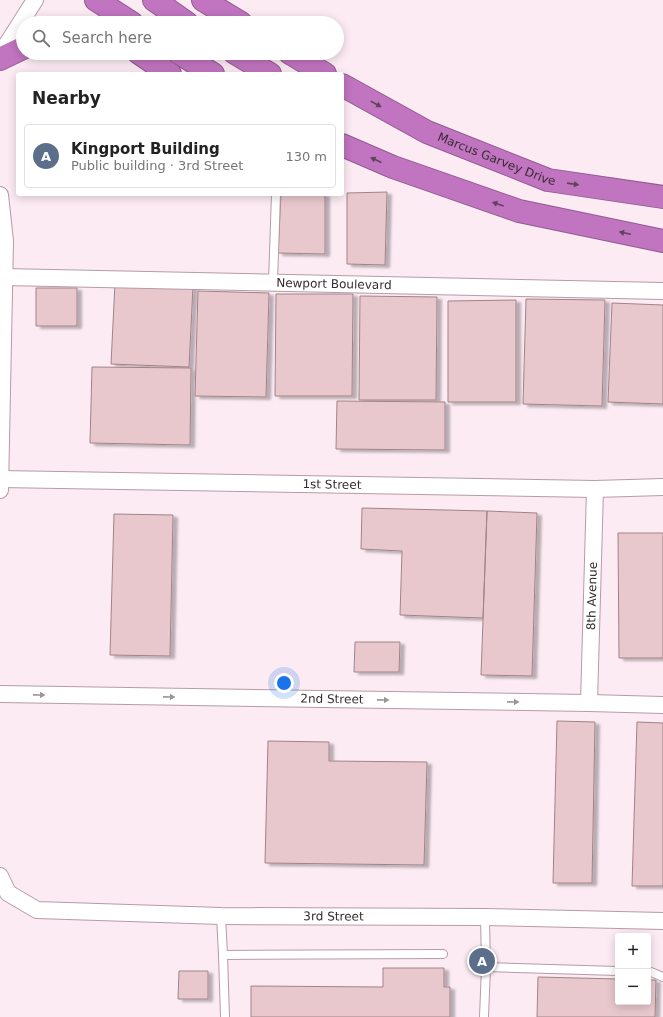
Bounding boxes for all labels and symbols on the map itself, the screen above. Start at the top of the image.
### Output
one-way arrow [370,100,382,107]
street label: Marcus Garvey Drive [436,130,557,188]
one-way arrow [371,157,382,163]
one-way arrow [567,181,579,187]
one-way arrow [492,200,504,206]
one-way arrow [619,230,631,236]
street label: Newport Boulevard [276,276,392,292]
street label: 1st Street [302,477,362,492]
street label: 8th Avenue [584,562,600,630]
your location [274,673,294,693]
one-way arrow [33,691,45,698]
street label: 2nd Street [300,692,364,707]
one-way arrow [163,693,175,700]
one-way arrow [377,697,390,703]
one-way arrow [507,699,520,705]
street label: 3rd Street [303,909,364,924]
pin: A [469,946,495,976]

